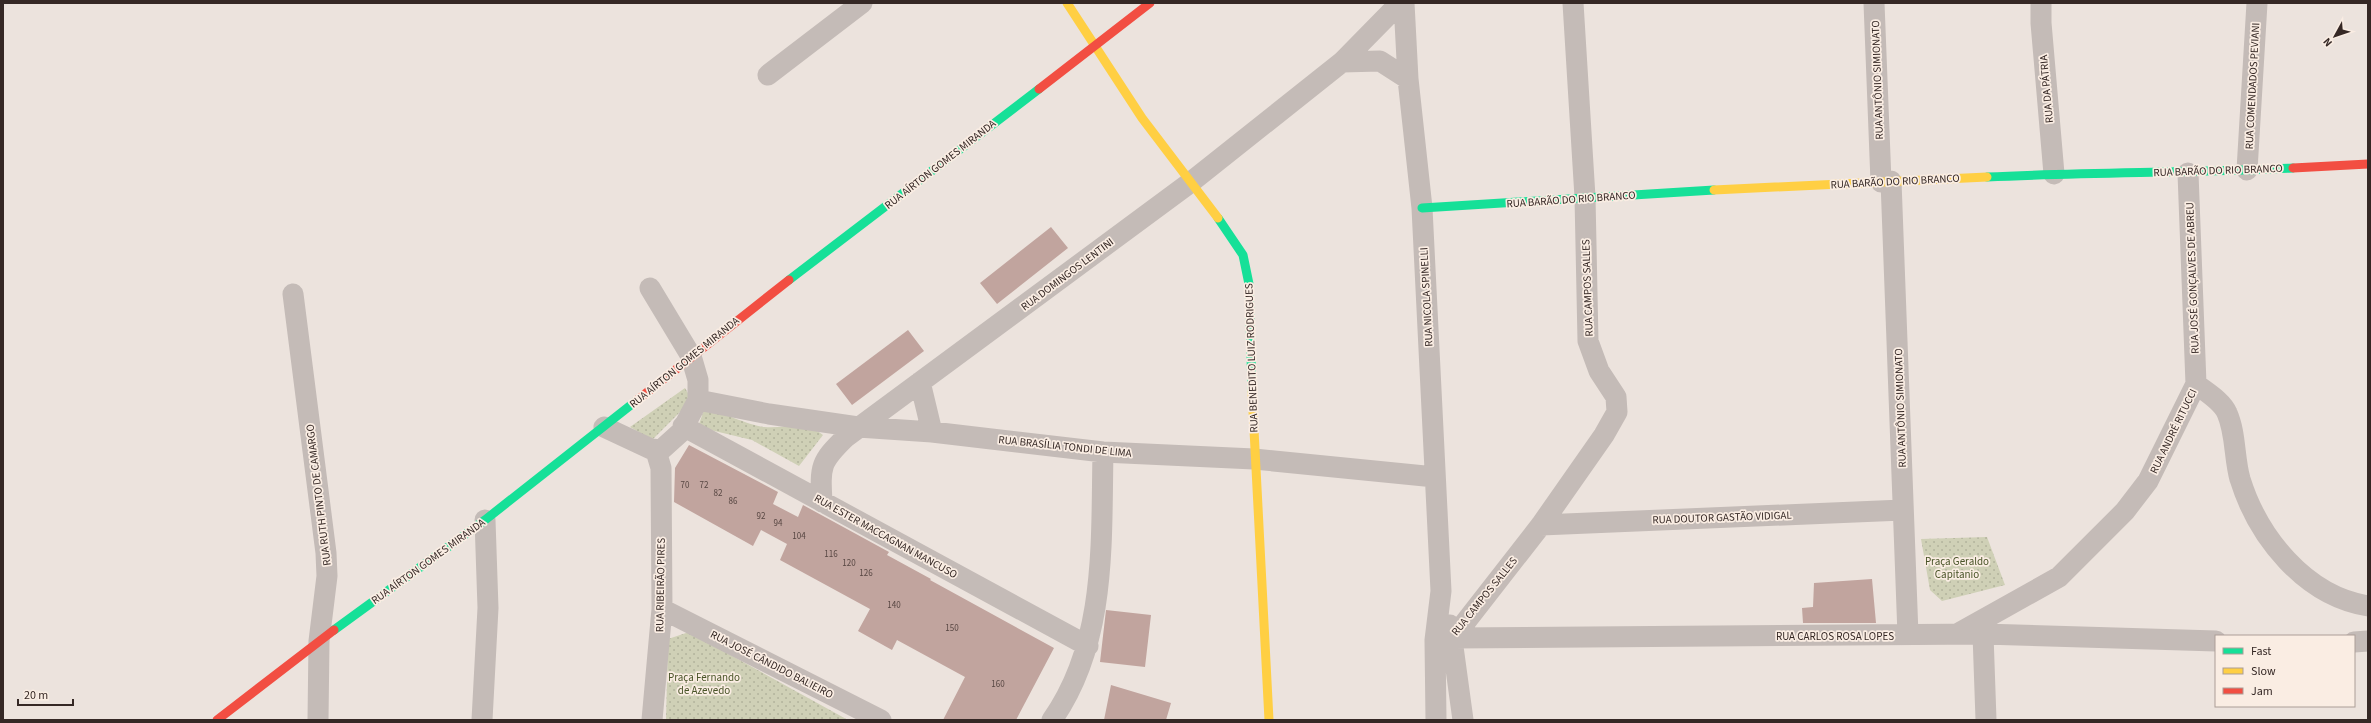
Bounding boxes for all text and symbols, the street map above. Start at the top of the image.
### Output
north arrow [2315,16,2355,56]
street label: RUA ANTÔNIO SIMIONATO [1868,20,1887,140]
street label: RUA COMENDADOS PEVIANI [2242,22,2263,150]
text: N [2320,34,2336,50]
street label: RUA DA PÁTRIA [2036,54,2057,124]
street label: RUA AÍRTON GOMES MIRANDA [882,116,999,213]
street label: RUA BARÃO DO RIO BRANCO [2153,161,2283,180]
street label: RUA BARÃO DO RIO BRANCO [1830,171,1960,192]
street label: RUA BARÃO DO RIO BRANCO [1506,188,1636,211]
street label: RUA JOSÉ GONÇALVES DE ABREU [2182,202,2203,354]
street label: RUA DOMINGOS LENTINI [1018,235,1117,314]
street label: RUA CAMPOS SALLES [1578,239,1597,337]
street label: RUA NICOLA SPINELLI [1416,247,1437,347]
street label: RUA BENEDITO LUIZ RODRIGUES [1241,283,1262,433]
street label: RUA AÍRTON GOMES MIRANDA [626,313,742,411]
street label: RUA ANTÔNIO SIMIONATO [1891,348,1910,468]
street label: RUA ANDRÉ RITUCCI [2146,386,2201,476]
street label: RUA RUTH PINTO DE CAMARGO [302,423,335,567]
street label: RUA BRASÍLIA TONDI DE LIMA [997,432,1132,461]
house number: 70 [681,479,690,492]
house number: 72 [700,479,709,492]
house number: 82 [714,487,723,500]
street label: RUA ESTER MACCAGNAN MANCUSO [811,491,960,582]
house number: 86 [729,495,738,508]
street label: RUA DOUTOR GASTÃO VIDIGAL [1652,508,1793,527]
house number: 92 [757,510,766,523]
street label: RUA AÍRTON GOMES MIRANDA [368,515,488,608]
house number: 94 [774,517,783,530]
house number: 104 [792,530,806,543]
street label: RUA RIBEIRÃO PIRES [652,538,669,632]
house number: 116 [824,548,838,561]
street label: RUA CAMPOS SALLES [1448,554,1521,639]
park label: Praça Geraldo Capitanio [1925,554,1989,582]
house number: 120 [842,557,856,570]
house number: 126 [859,567,873,580]
house number: 140 [887,599,901,612]
house number: 150 [945,622,959,635]
street label: RUA JOSÉ CÂNDIDO BALIEIRO [708,627,836,702]
street label: RUA CARLOS ROSA LOPES [1776,629,1894,644]
legend [2215,635,2355,707]
text: Fast [2251,643,2271,660]
text: Slow [2251,663,2276,680]
park label: Praça Fernando de Azevedo [668,670,740,698]
house number: 160 [991,678,1005,691]
scale bar [18,681,73,707]
text: Jam [2251,683,2273,700]
text: 20 m [24,687,48,704]

